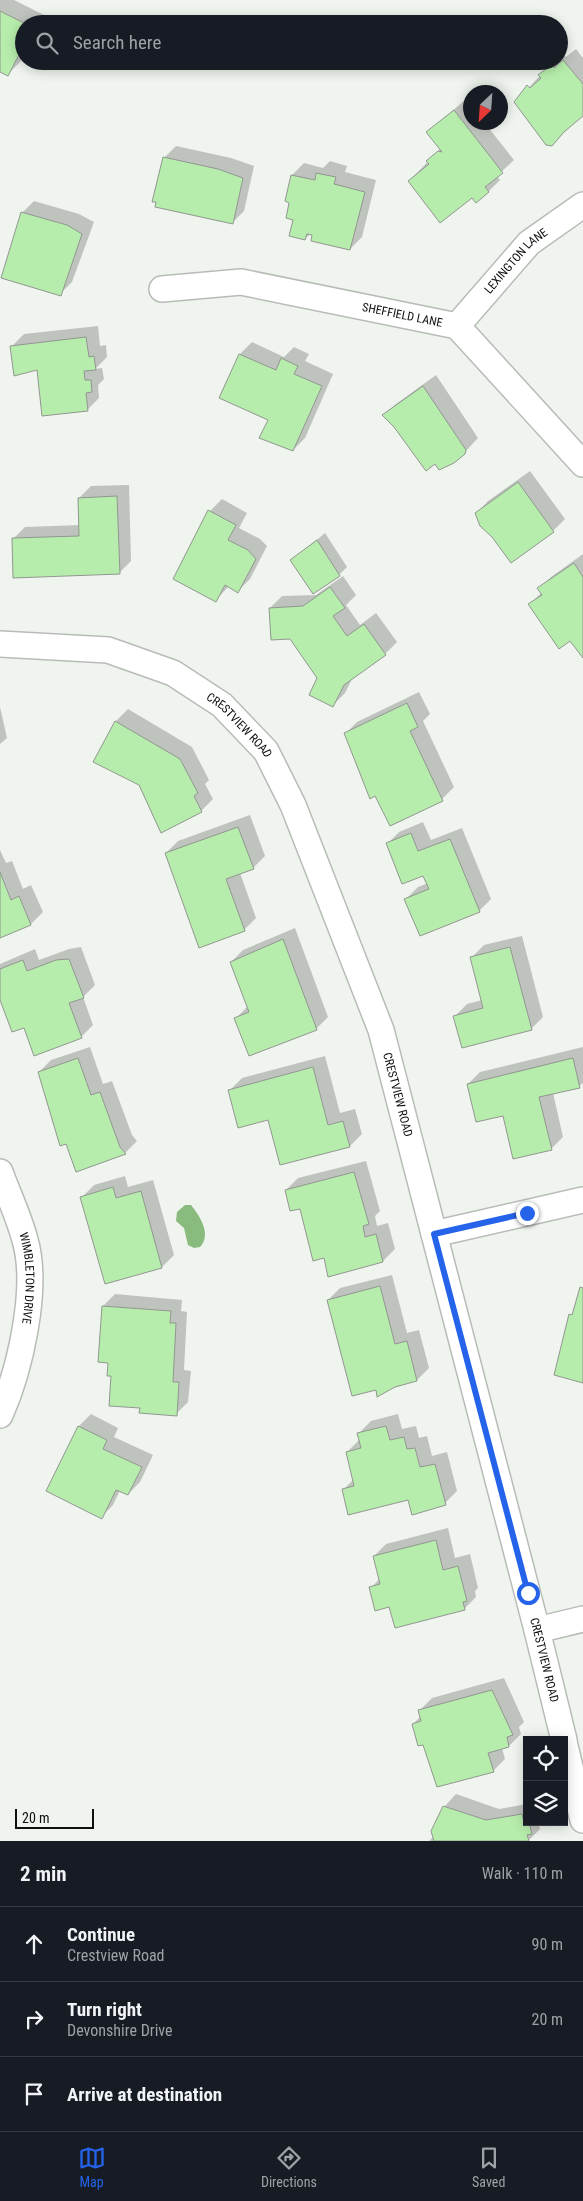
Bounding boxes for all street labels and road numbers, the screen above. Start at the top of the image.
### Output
street label: LEXINGTON LANE [481,225,550,296]
street label: SHEFFIELD LANE [361,300,444,330]
street label: CRESTVIEW ROAD [204,690,275,760]
street label: CRESTVIEW ROAD [380,1051,415,1138]
street label: WIMBLETON DRIVE [16,1231,37,1325]
street label: CRESTVIEW ROAD [527,1616,561,1704]

